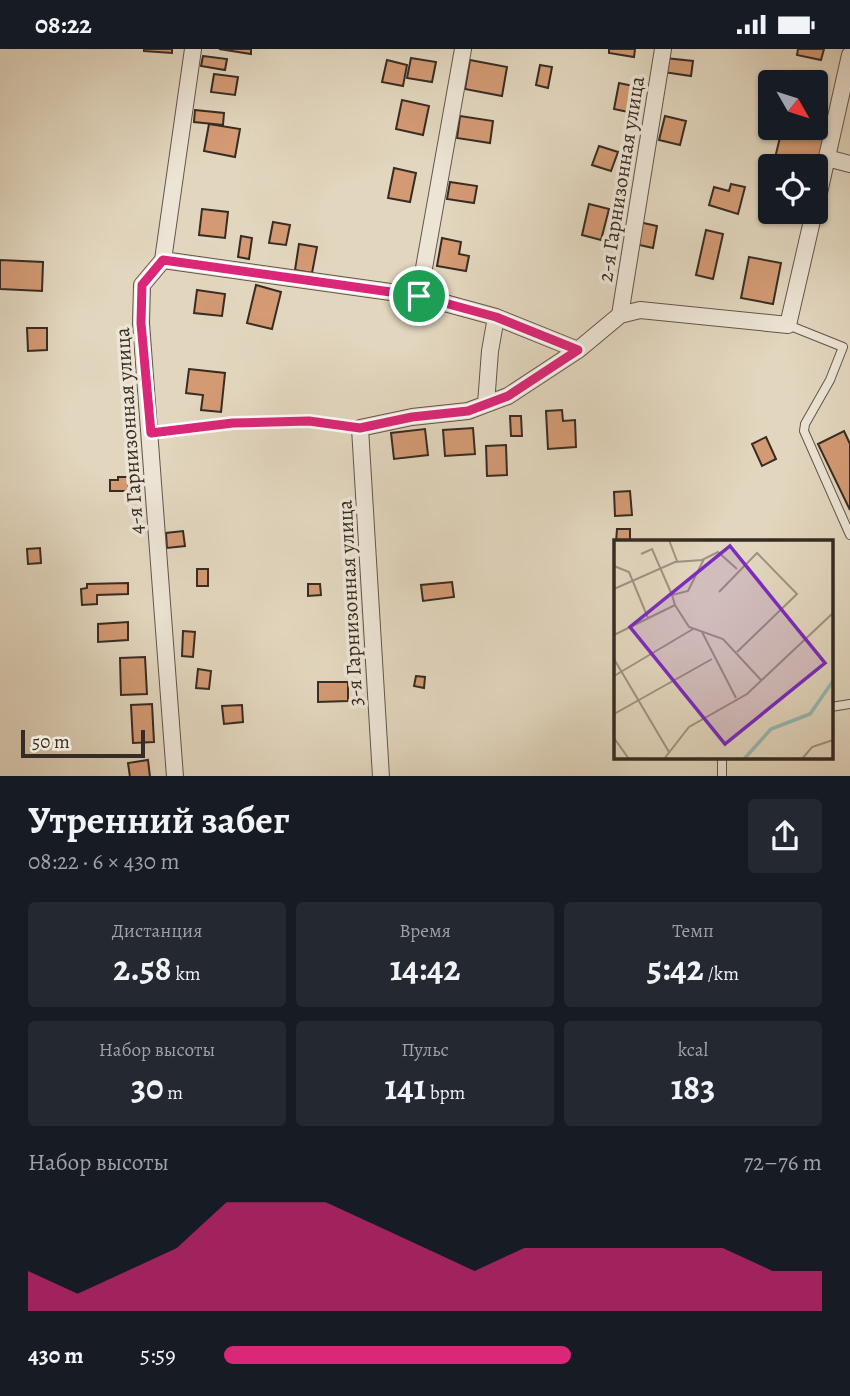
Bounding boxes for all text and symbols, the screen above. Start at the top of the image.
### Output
text: 08:22 [35,7,92,42]
north arrow [758,70,828,140]
map controls [758,70,828,224]
street label: 2-я Гарнизонная улица [591,74,651,284]
button: locate [758,154,828,224]
pin [389,266,449,326]
icon: arrive [400,277,438,315]
street label: 4-я Гарнизонная улица [108,326,150,535]
street label: 3-я Гарнизонная улица [331,499,369,707]
inset map [614,540,832,759]
scale bar [21,727,145,759]
text: 50 m [32,729,70,755]
text: Утренний забег [28,794,289,846]
button: share [748,799,822,873]
text: 08:22 · 6 × 430 m [28,846,180,877]
text: Дистанция [112,918,202,944]
text: Время [399,918,451,944]
text: Темп [672,918,714,944]
text: 2.58 [113,944,172,992]
text: 14:42 [390,944,460,992]
text: 5:42 [647,944,704,992]
text: km [172,961,201,987]
text: /km [704,961,739,987]
text: Набор высоты [99,1037,215,1063]
text: Пульс [401,1037,449,1063]
text: kcal [678,1037,708,1063]
text: 30 [131,1063,164,1111]
text: 141 [385,1063,426,1111]
text: 183 [671,1063,715,1111]
text: m [164,1080,183,1106]
text: bpm [426,1080,465,1106]
text: Набор высоты [28,1147,169,1178]
text: 72–76 m [743,1147,822,1178]
text: 430 m [28,1340,84,1371]
text: 5:59 [140,1340,176,1371]

